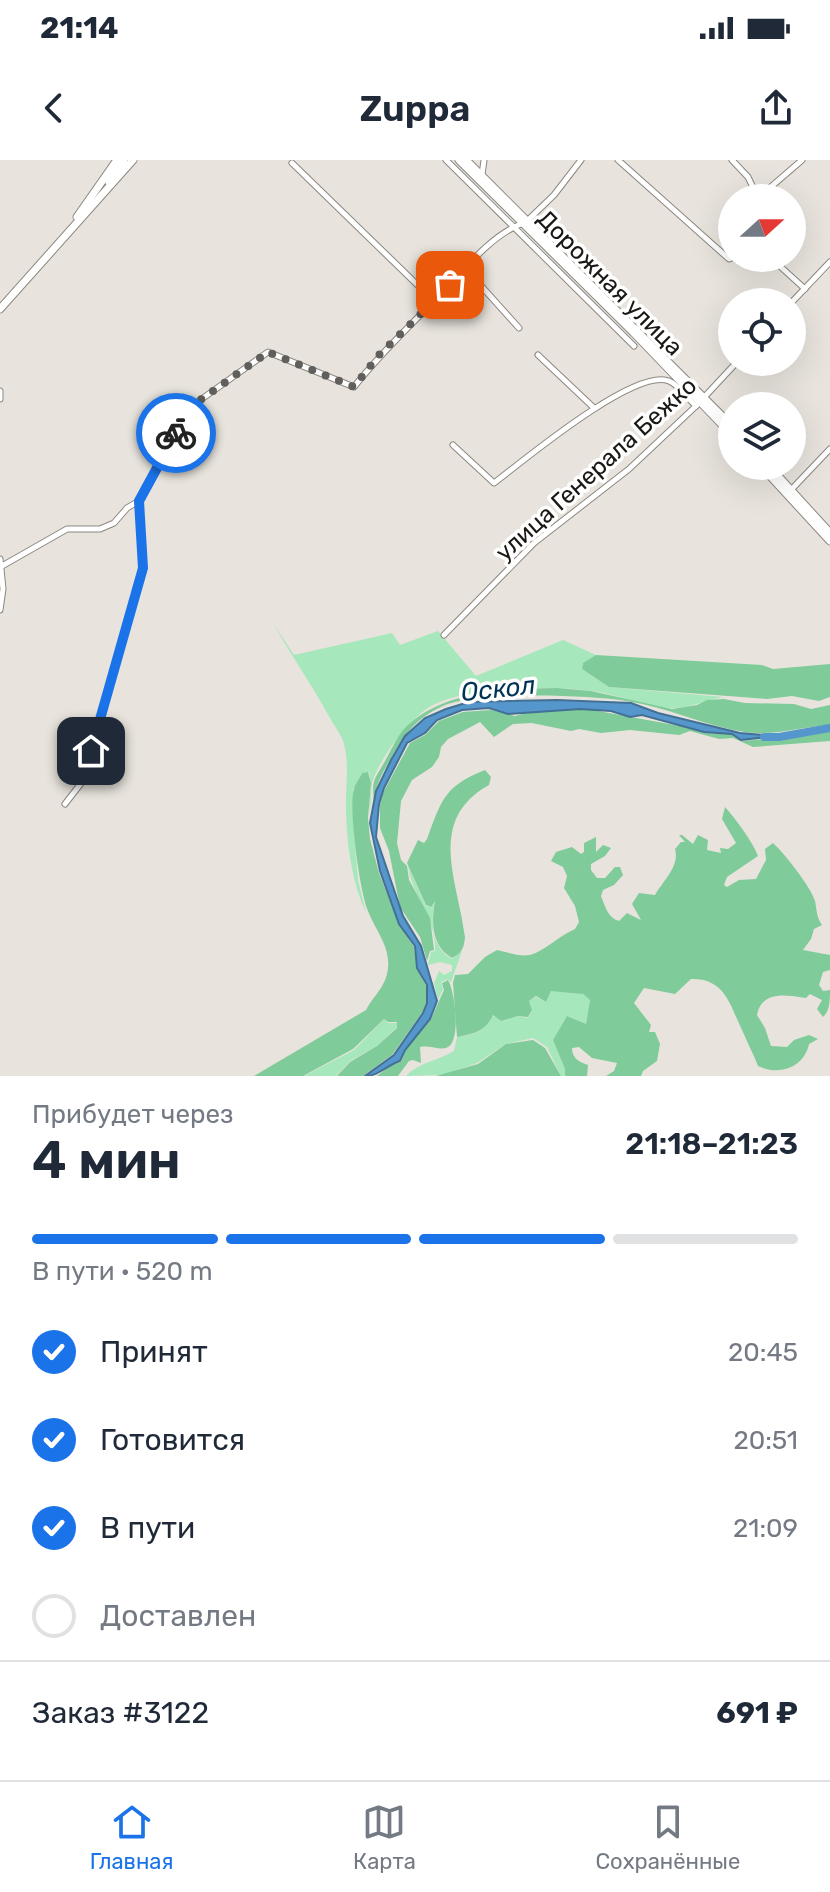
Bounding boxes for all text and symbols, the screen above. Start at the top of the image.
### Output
text: 21:14 [40,10,119,46]
icon: back [32,86,76,130]
icon: share [754,86,798,130]
text: Zuppa [360,87,470,130]
north arrow [718,184,806,272]
map controls [718,184,806,480]
street label: Дорожная улица [532,205,688,361]
pin [416,251,484,319]
icon: bag [428,263,472,307]
button: locate [718,288,806,376]
street label: улица Генерала Бежко [490,371,702,567]
button: layers [718,392,806,480]
courier [136,393,216,473]
icon: bike [154,411,198,455]
water label: Оскол [459,670,537,708]
pin [57,717,125,785]
icon: home [69,729,113,773]
text: Прибудет через [32,1099,233,1130]
text: 21:18–21:23 [625,1126,798,1162]
text: 4 мин [32,1129,181,1191]
text: В пути · 520 m [32,1256,213,1287]
icon: check [32,1330,76,1374]
text: Принят [100,1334,208,1370]
text: 20:45 [728,1337,798,1368]
icon: check [32,1418,76,1462]
text: Готовится [100,1422,245,1458]
text: 20:51 [733,1425,798,1456]
icon: check [32,1506,76,1550]
text: В пути [100,1510,195,1546]
text: 21:09 [733,1513,798,1544]
text: Доставлен [100,1598,256,1634]
text: Заказ #3122 [32,1695,209,1731]
text: 691 ₽ [716,1695,798,1731]
tab: Главная [90,1800,173,1875]
tab: Карта [353,1800,416,1875]
tab: Сохранённые [595,1800,740,1875]

